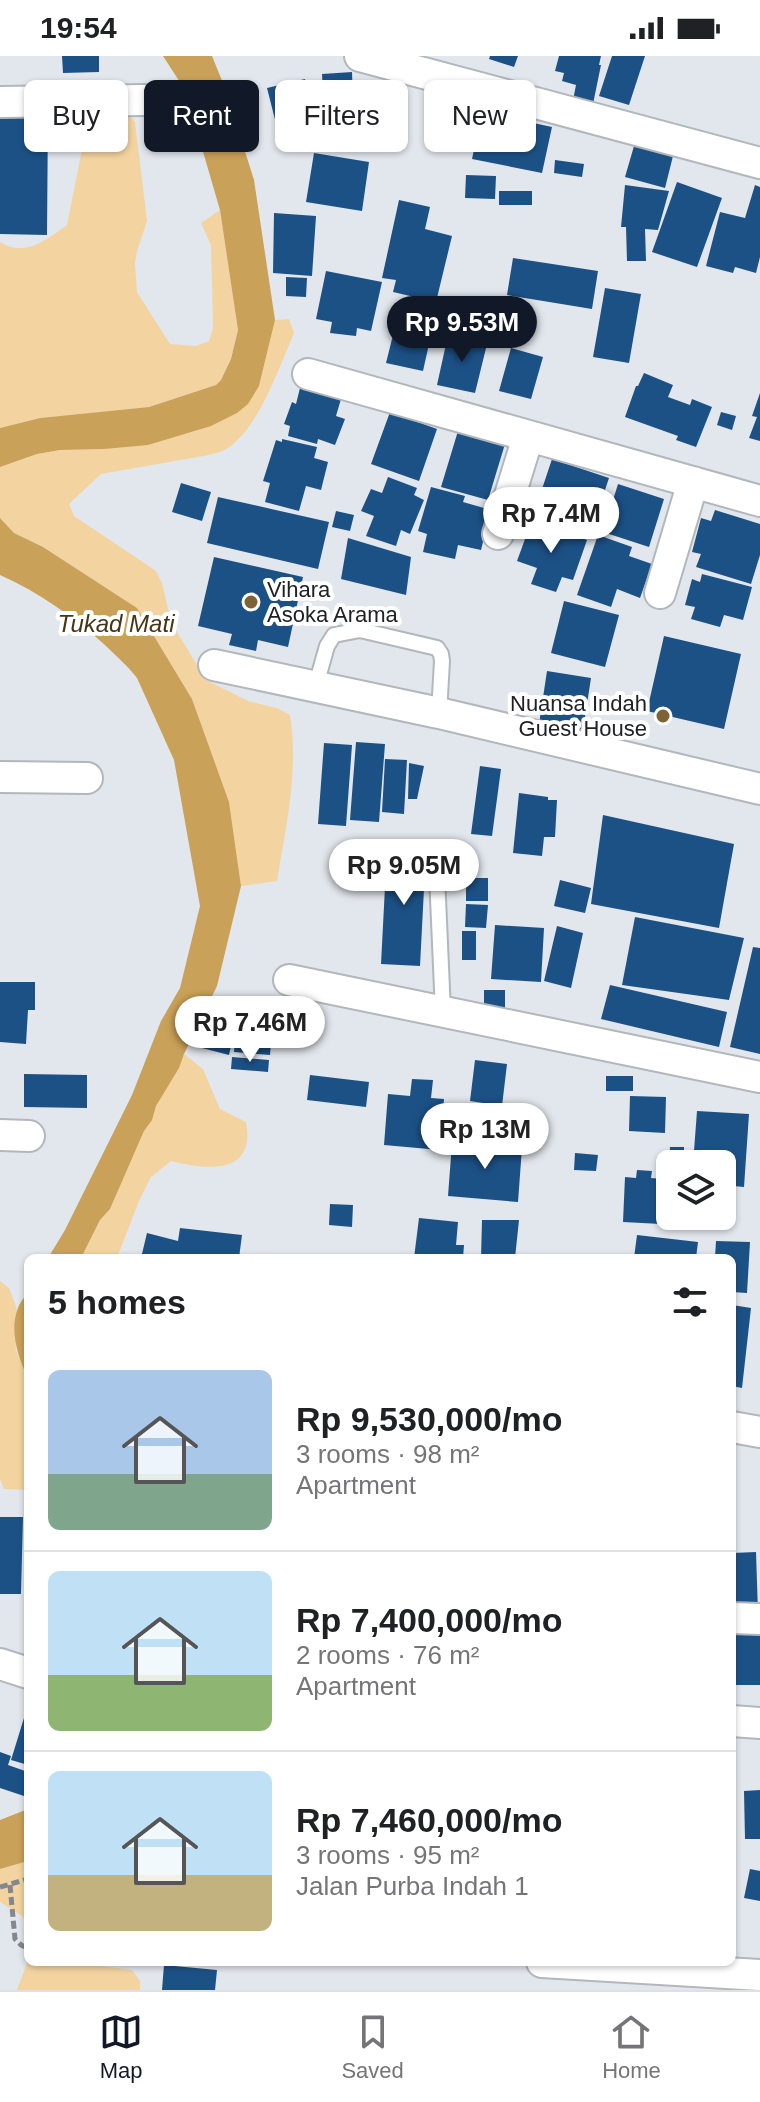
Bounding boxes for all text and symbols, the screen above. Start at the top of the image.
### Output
text: 19:54 [40,11,117,44]
chip: Buy [24,80,128,152]
chip: Rent [144,80,259,152]
chip: Filters [275,80,408,152]
chip: New [424,80,536,152]
pin: Rp 9.53M [379,296,545,364]
text: Rp 9.53M [405,307,519,337]
pin: Rp 7.4M [477,487,625,555]
text: Rp 7.4M [501,498,601,528]
place label: Vihara Asoka Arama [267,577,399,627]
marker: Vihara Asoka Arama [242,593,260,611]
water label: Tukad Mati [58,610,175,637]
place label: Nuansa Indah Guest House [510,691,647,741]
marker: Nuansa Indah Guest House [654,707,672,725]
pin: Rp 9.05M [321,839,487,907]
text: Rp 9.05M [347,850,461,880]
pin: Rp 7.46M [167,996,333,1064]
text: Rp 7.46M [193,1007,307,1037]
pin: Rp 13M [420,1103,550,1171]
text: Rp 13M [439,1114,531,1144]
map controls [656,1150,736,1230]
button: layers [656,1150,736,1230]
icon: filters [668,1280,712,1324]
text: 5 homes [48,1283,186,1321]
text: Rp 9,530,000/mo [296,1400,562,1438]
icon: home [112,1402,208,1498]
text: 3 rooms · 98 m² [296,1439,480,1469]
text: Apartment [296,1470,416,1500]
text: Rp 7,400,000/mo [296,1601,562,1639]
icon: home [112,1603,208,1699]
text: 2 rooms · 76 m² [296,1640,480,1670]
text: Apartment [296,1671,416,1701]
text: Rp 7,460,000/mo [296,1801,562,1839]
icon: home [112,1803,208,1899]
text: 3 rooms · 95 m² [296,1840,480,1870]
text: Jalan Purba Indah 1 [296,1871,529,1901]
tab: Map [99,2010,143,2084]
tab: Saved [341,2010,404,2084]
tab: Home [602,2010,661,2084]

